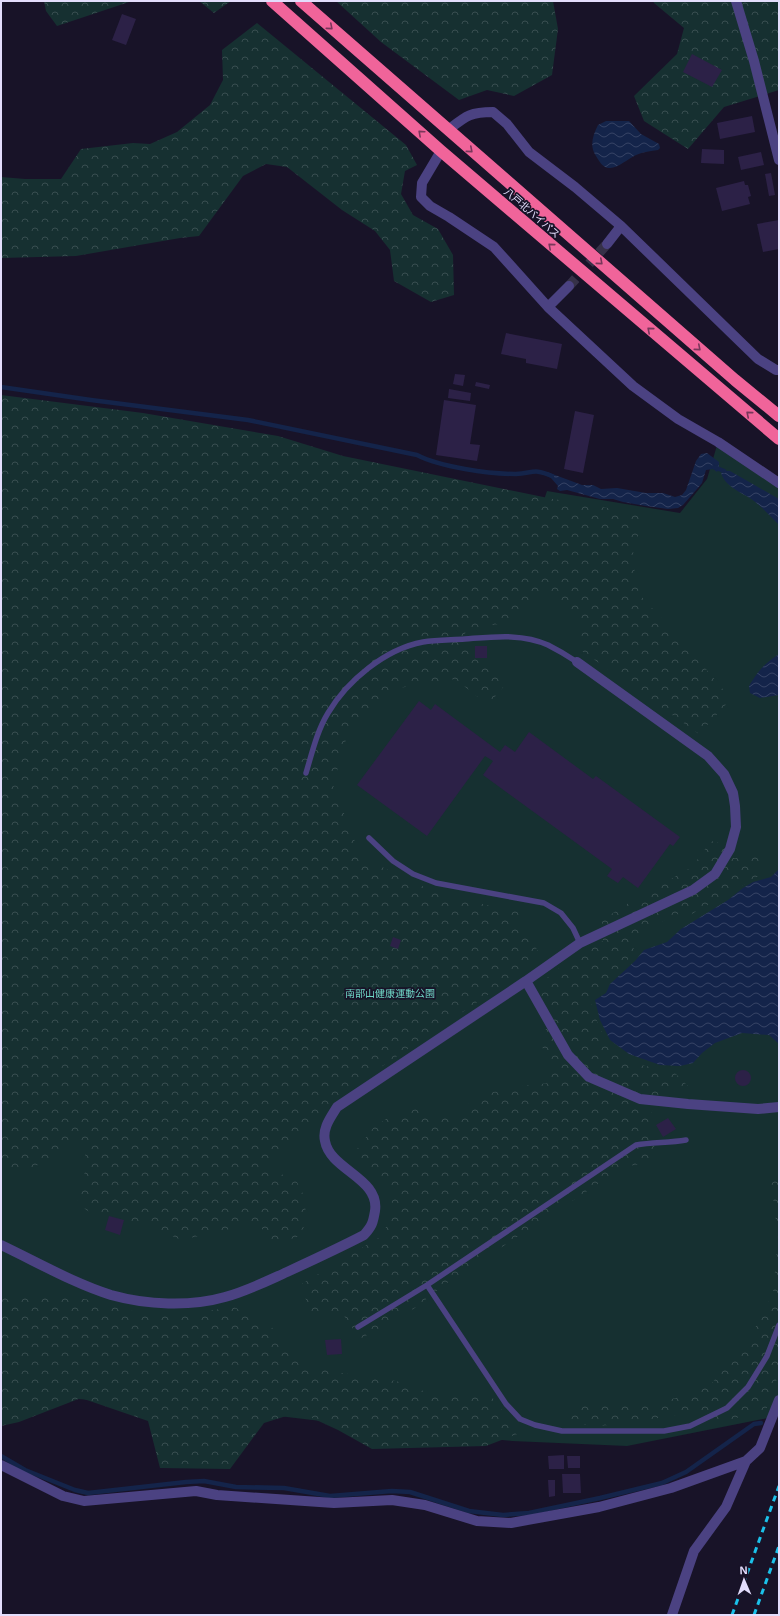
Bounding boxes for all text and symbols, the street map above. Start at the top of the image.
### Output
one-way arrow [325,22,333,29]
one-way arrow [418,130,426,138]
one-way arrow [465,145,473,152]
street label: 八戸北バイパス [502,186,562,240]
one-way arrow [548,243,556,250]
one-way arrow [595,258,602,265]
one-way arrow [647,328,655,335]
one-way arrow [693,343,701,350]
one-way arrow [746,412,754,419]
park label: 南部山健康運動公園 [345,988,435,999]
north arrow [724,1560,764,1600]
text: N [739,1564,748,1576]

